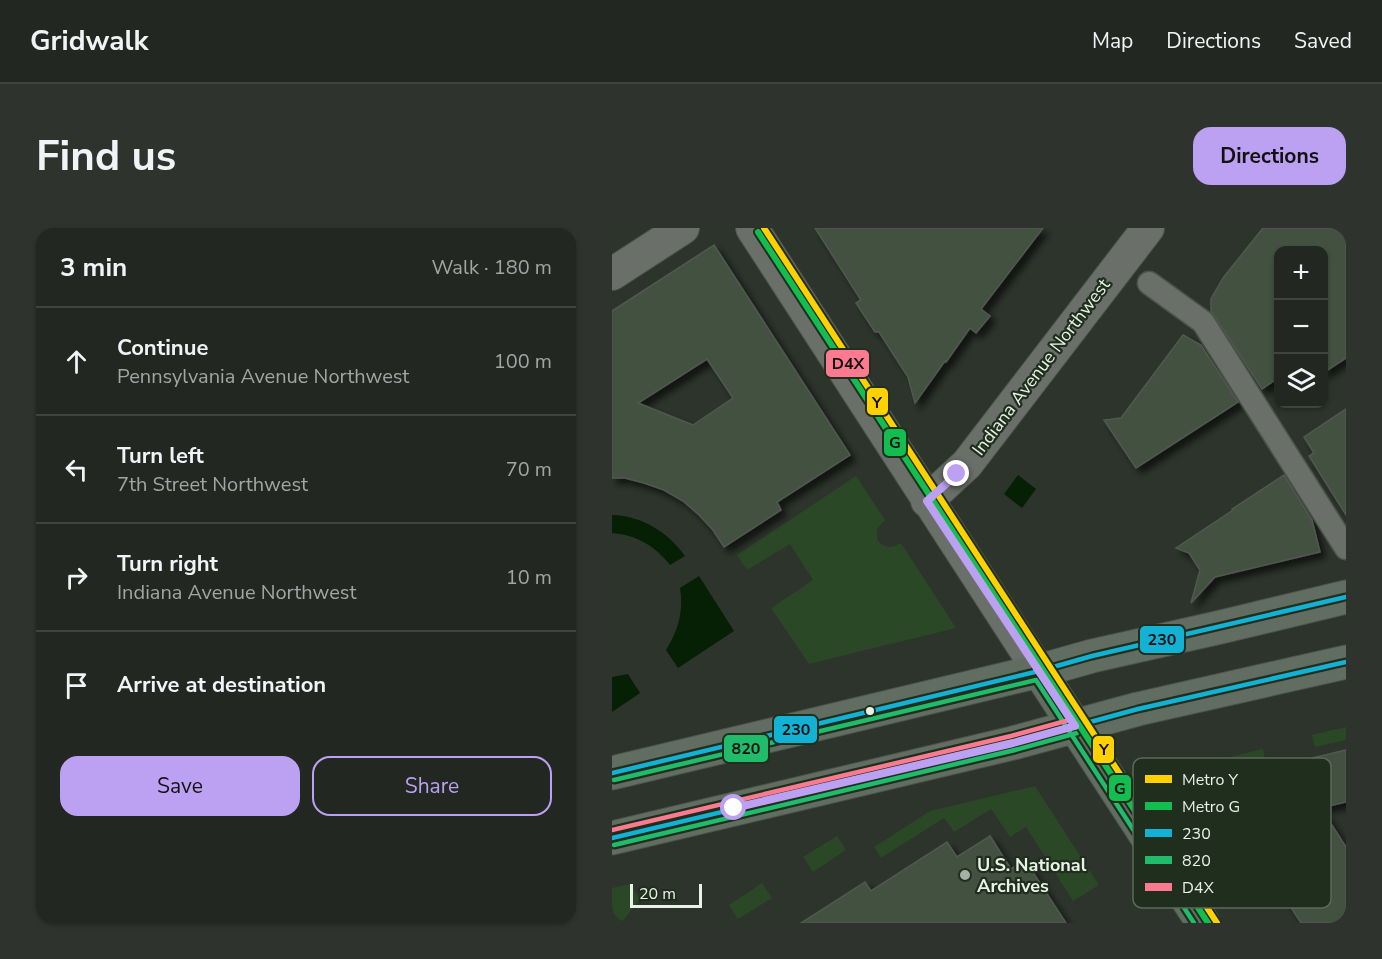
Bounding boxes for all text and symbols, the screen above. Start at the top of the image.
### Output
text: Gridwalk [30,22,148,60]
text: Map [1092,27,1133,55]
text: Directions [1166,27,1261,55]
text: Saved [1294,27,1352,55]
button: Directions [1193,127,1346,185]
text: Find us [36,128,176,185]
map controls [1274,246,1328,408]
button: + [1274,246,1328,300]
text: 3 min [60,250,127,285]
text: Walk · 180 m [432,254,552,281]
street label: Indiana Avenue Northwest [967,273,1116,460]
button: − [1274,300,1328,354]
text: Continue [117,333,208,363]
icon: ahead [60,345,93,378]
text: 100 m [494,348,552,375]
line badge: D4X [825,349,870,378]
text: D4X [832,353,865,375]
button: layers [1274,354,1328,408]
text: Pennsylvania Avenue Northwest [117,363,409,390]
line badge: Y [866,387,889,416]
text: Y [871,392,883,414]
line badge: G [883,428,907,457]
text: G [889,432,901,454]
text: Turn left [117,441,204,471]
icon: left [60,453,93,486]
text: 70 m [506,456,552,483]
route end [943,460,969,486]
text: 7th Street Northwest [117,471,308,498]
text: Turn right [117,549,218,579]
icon: right [60,561,93,594]
text: 10 m [506,564,552,591]
text: Indiana Avenue Northwest [117,579,356,606]
line badge: 230 [1139,625,1185,654]
text: 230 [1148,629,1176,651]
icon: arrive [60,669,93,702]
text: Arrive at destination [117,670,326,700]
unlabelled marker [864,705,876,717]
line badge: 230 [773,715,818,744]
text: 230 [782,719,810,741]
line badge: 820 [723,734,769,763]
line badge: Y [1092,735,1115,764]
text: 820 [732,738,760,760]
text: Y [1098,739,1110,761]
button: Save [60,756,300,816]
button: Share [312,756,552,816]
legend [1133,758,1331,908]
text: Metro Y [1182,769,1238,791]
line badge: G [1108,774,1132,802]
text: G [1114,778,1126,800]
route start [720,794,746,820]
text: Metro G [1182,796,1240,818]
text: 230 [1182,823,1211,845]
text: 820 [1182,850,1211,872]
place label: U.S. National Archives [977,853,1087,898]
marker: U.S. National Archives [958,868,972,882]
text: D4X [1182,877,1214,899]
scale bar [630,881,702,908]
text: 20 m [639,883,676,905]

